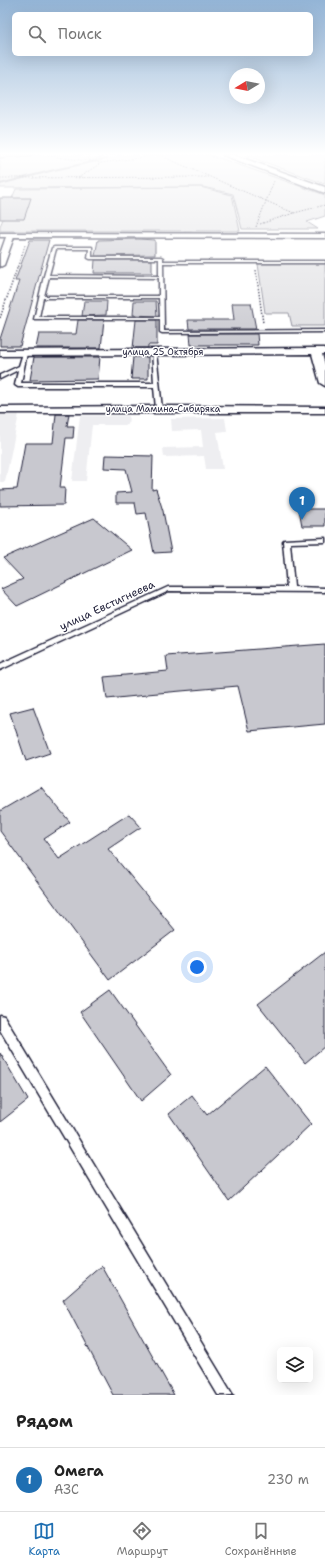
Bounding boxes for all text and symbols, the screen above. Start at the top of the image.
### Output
search box [12,12,313,56]
icon: search [26,23,48,45]
text: Поиск [58,24,102,44]
north arrow [229,68,265,104]
street label: улица 25 Октября [122,346,204,358]
street label: улица Мамина-Сибиряка [106,403,221,415]
pin: 1 [289,487,315,520]
street label: улица Евстигнеева [57,577,157,634]
your location [187,957,207,977]
map controls [277,1347,313,1383]
button: layers [277,1347,313,1383]
text: Рядом [16,1410,73,1432]
text: Омега [54,1461,104,1481]
text: 1 [26,1471,32,1488]
text: 230 m [267,1471,309,1488]
text: АЗС [54,1481,79,1498]
tab: Карта [28,1520,60,1559]
tab: Маршрут [117,1520,168,1559]
tab: Сохранённые [225,1520,297,1559]

